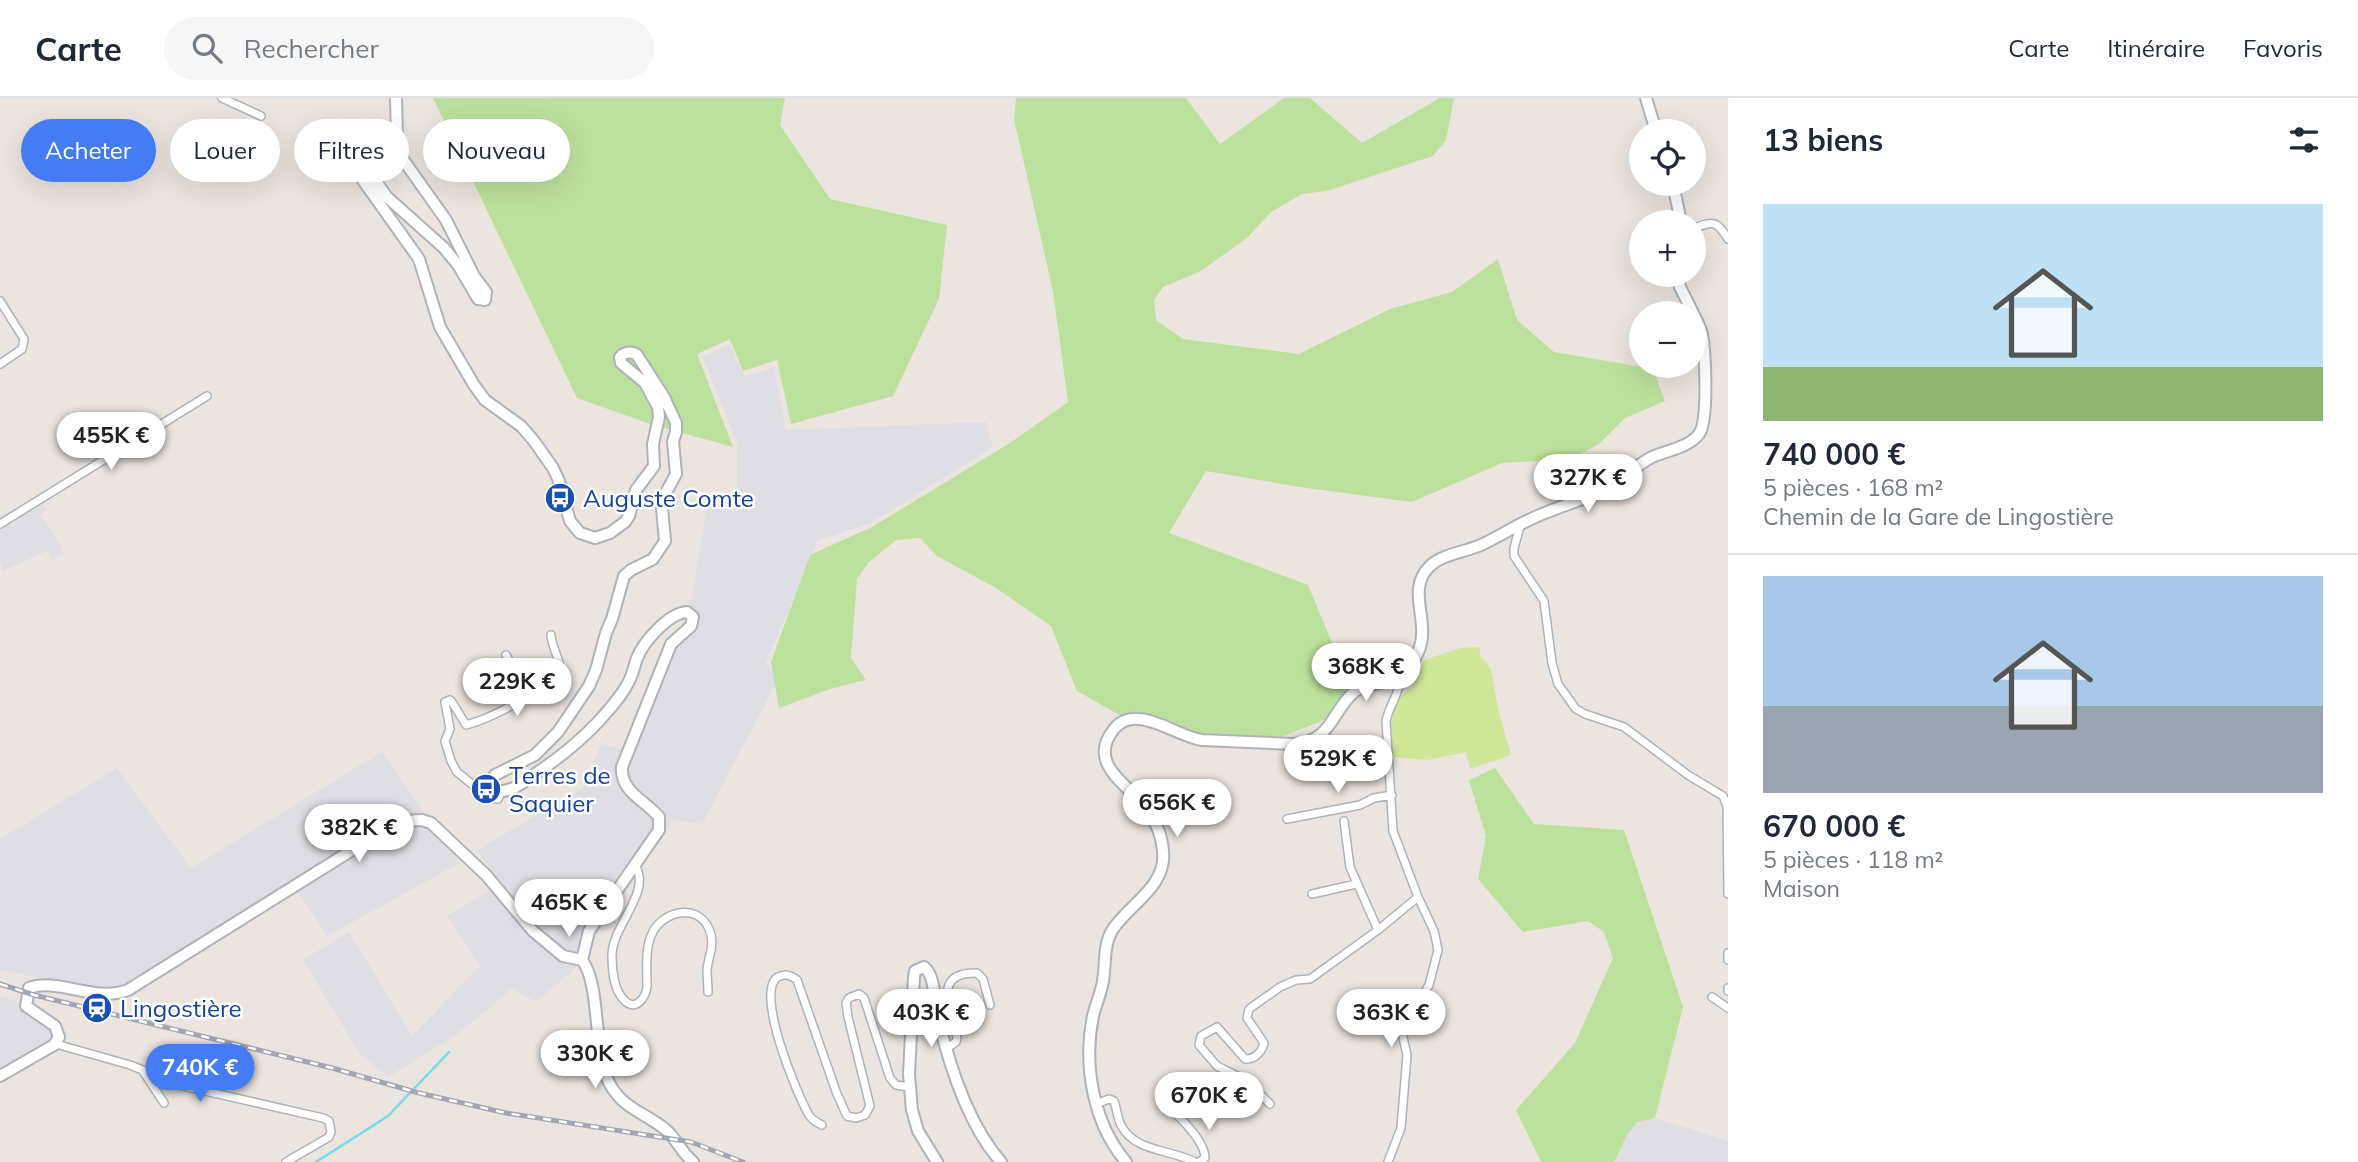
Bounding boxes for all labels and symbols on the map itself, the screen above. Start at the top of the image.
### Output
pin: 455K € [54,412,168,472]
pin: 327K € [1531,454,1645,514]
bus stop icon: Auguste Comte [543,481,577,515]
place label: Auguste Comte [583,483,754,513]
pin: 368K € [1309,644,1423,703]
pin: 229K € [460,658,574,718]
pin: 529K € [1281,736,1395,795]
place label: Terres de Saquier [509,760,611,818]
bus stop icon: Terres de Saquier [469,772,503,806]
pin: 656K € [1120,780,1234,839]
pin: 382K € [302,804,416,864]
pin: 465K € [512,880,626,939]
pin: 403K € [874,990,988,1049]
pin: 363K € [1334,990,1448,1049]
station icon: Lingostière [80,991,114,1025]
place label: Lingostière [120,993,242,1023]
pin: 330K € [538,1030,652,1090]
pin: 740K € [143,1044,257,1104]
pin: 670K € [1152,1072,1266,1132]

